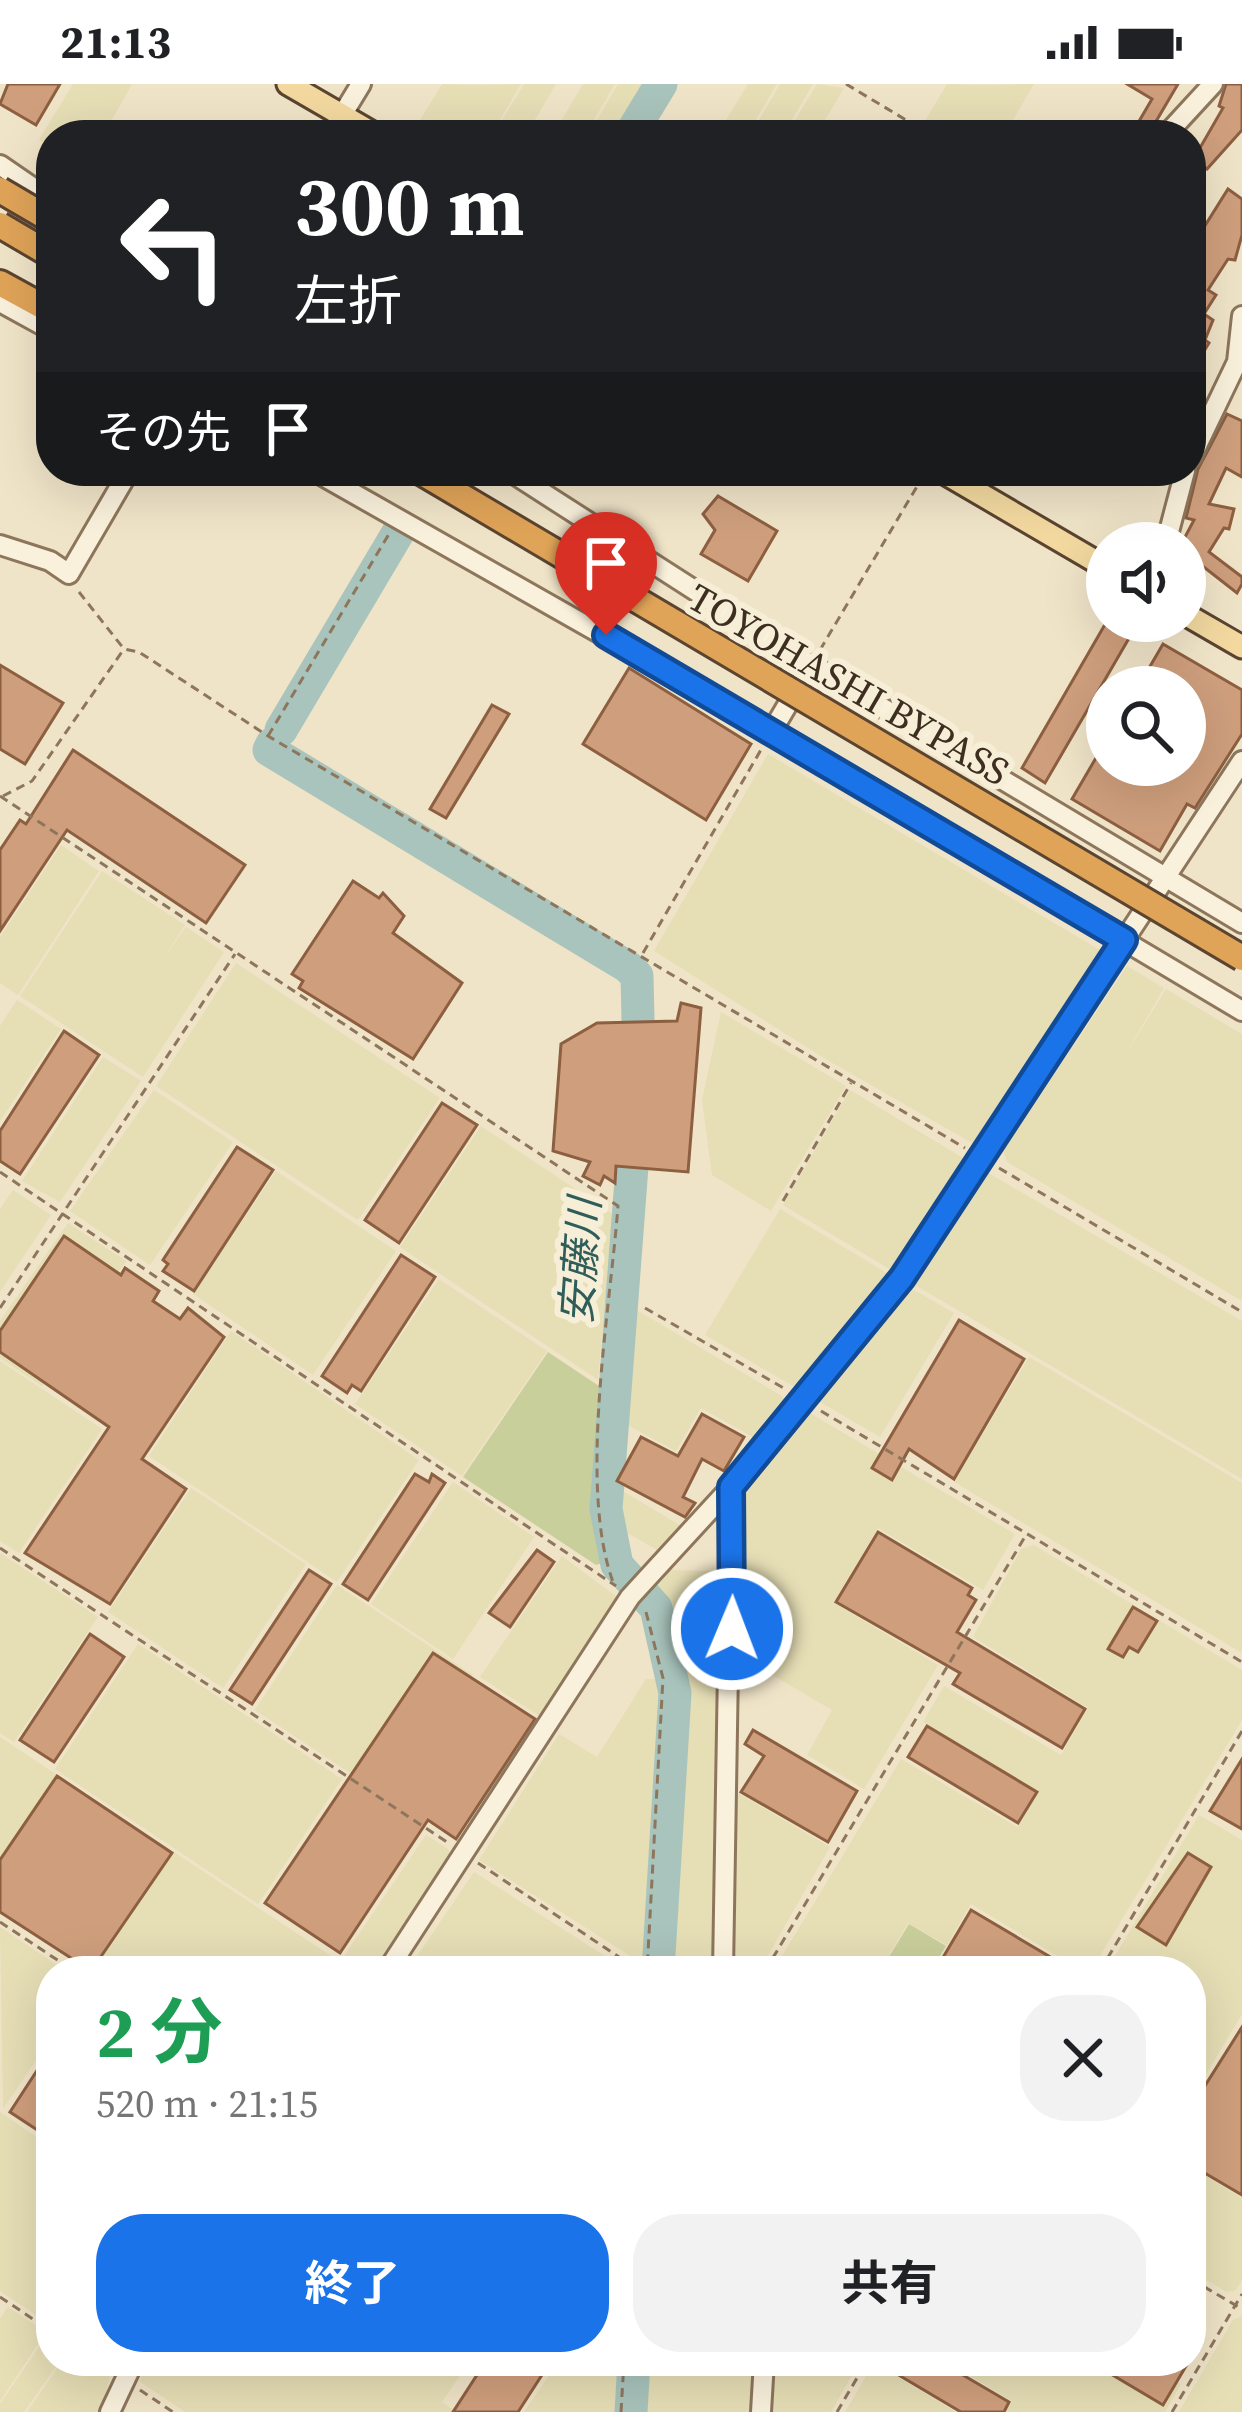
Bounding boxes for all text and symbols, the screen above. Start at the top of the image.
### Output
text: 21:13 [60,11,171,73]
text: 300 m [294,148,525,263]
icon: left [96,168,252,324]
text: 左折 [294,264,402,338]
icon: arrive [255,396,321,462]
text: その先 [96,401,231,463]
pin [555,512,657,635]
map controls [1086,522,1206,786]
button: sound [1086,522,1206,642]
icon: arrive [573,530,639,596]
street label: TOYOHASHI BYPASS [679,571,1019,798]
button: search [1086,666,1206,786]
water label: 安藤川 [547,1192,614,1326]
position arrow [669,1566,795,1692]
text: 2 分 [96,1982,222,2081]
button: close [1020,1995,1146,2121]
text: 520 m · 21:15 [96,2077,318,2130]
button: 終了 [96,2214,609,2352]
button: 共有 [633,2214,1146,2352]

